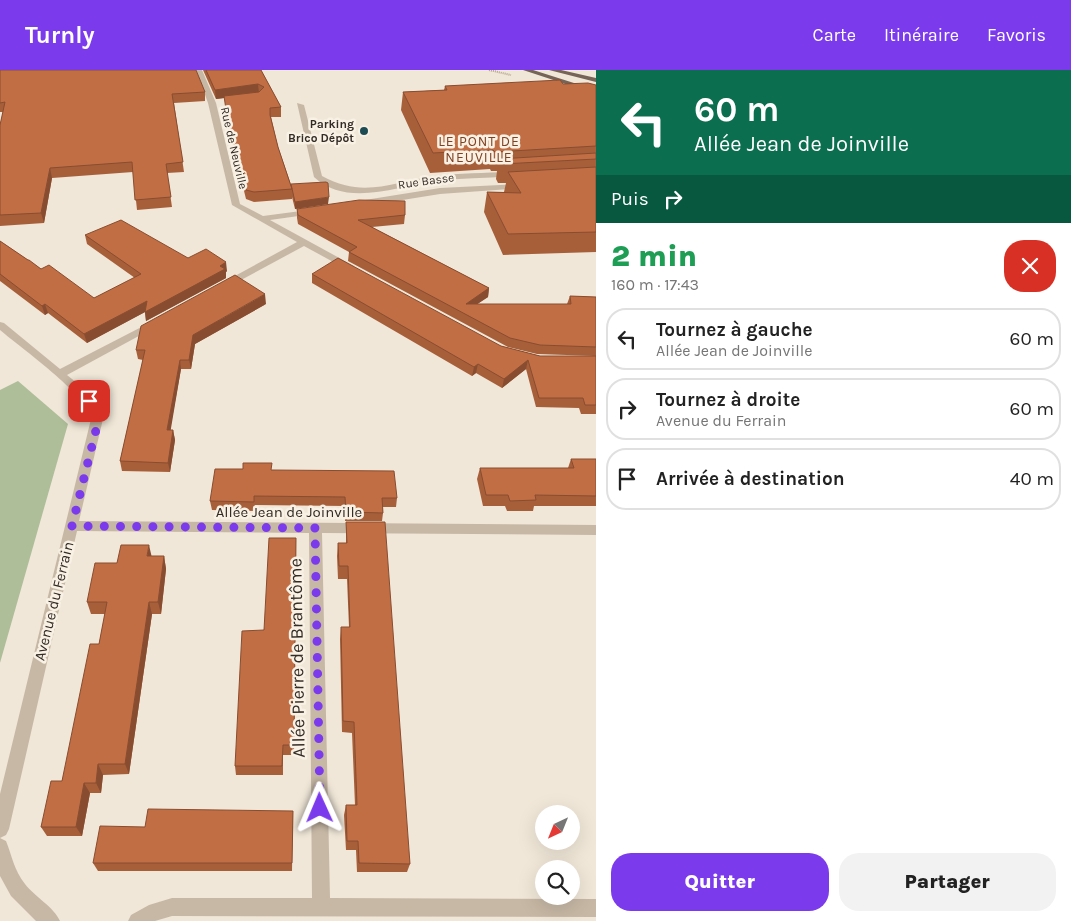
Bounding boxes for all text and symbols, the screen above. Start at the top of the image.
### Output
text: Turnly [25,21,95,49]
text: Carte [813,24,856,46]
text: Itinéraire [884,24,959,46]
text: Favoris [987,24,1046,46]
text: 60 m [694,89,779,130]
icon: left [611,90,676,155]
street label: Rue de Neuville [218,106,250,190]
place label: Parking Brico Dépôt [288,117,354,145]
marker: Parking Brico Dépôt [358,125,370,137]
text: Allée Jean de Joinville [694,131,909,157]
district label: LE PONT DE NEUVILLE [438,133,520,166]
street label: Rue Basse [397,170,455,192]
icon: right [659,185,687,213]
text: Puis [611,188,649,210]
text: 2 min [611,238,697,274]
button: close [1004,240,1056,292]
text: 160 m · 17:43 [611,275,699,294]
text: Tournez à gauche [656,319,813,341]
icon: left [613,325,641,353]
text: 60 m [1010,328,1054,350]
text: Allée Jean de Joinville [656,341,812,360]
pin [68,380,110,422]
icon: arrive [75,387,103,415]
text: Tournez à droite [656,389,800,411]
icon: right [613,395,641,423]
text: 60 m [1010,398,1054,420]
text: Avenue du Ferrain [656,411,786,430]
icon: arrive [613,465,641,493]
text: Arrivée à destination [656,468,845,490]
text: 40 m [1010,468,1054,490]
street label: Allée Jean de Joinville [216,503,362,521]
street label: Avenue du Ferrain [30,540,78,662]
street label: Allée Pierre de Brantôme [284,558,310,758]
position arrow [293,781,345,833]
north arrow [535,805,580,850]
map controls [535,805,580,905]
button: Quitter [611,853,829,911]
button: Partager [839,853,1056,911]
button: search [535,860,580,905]

